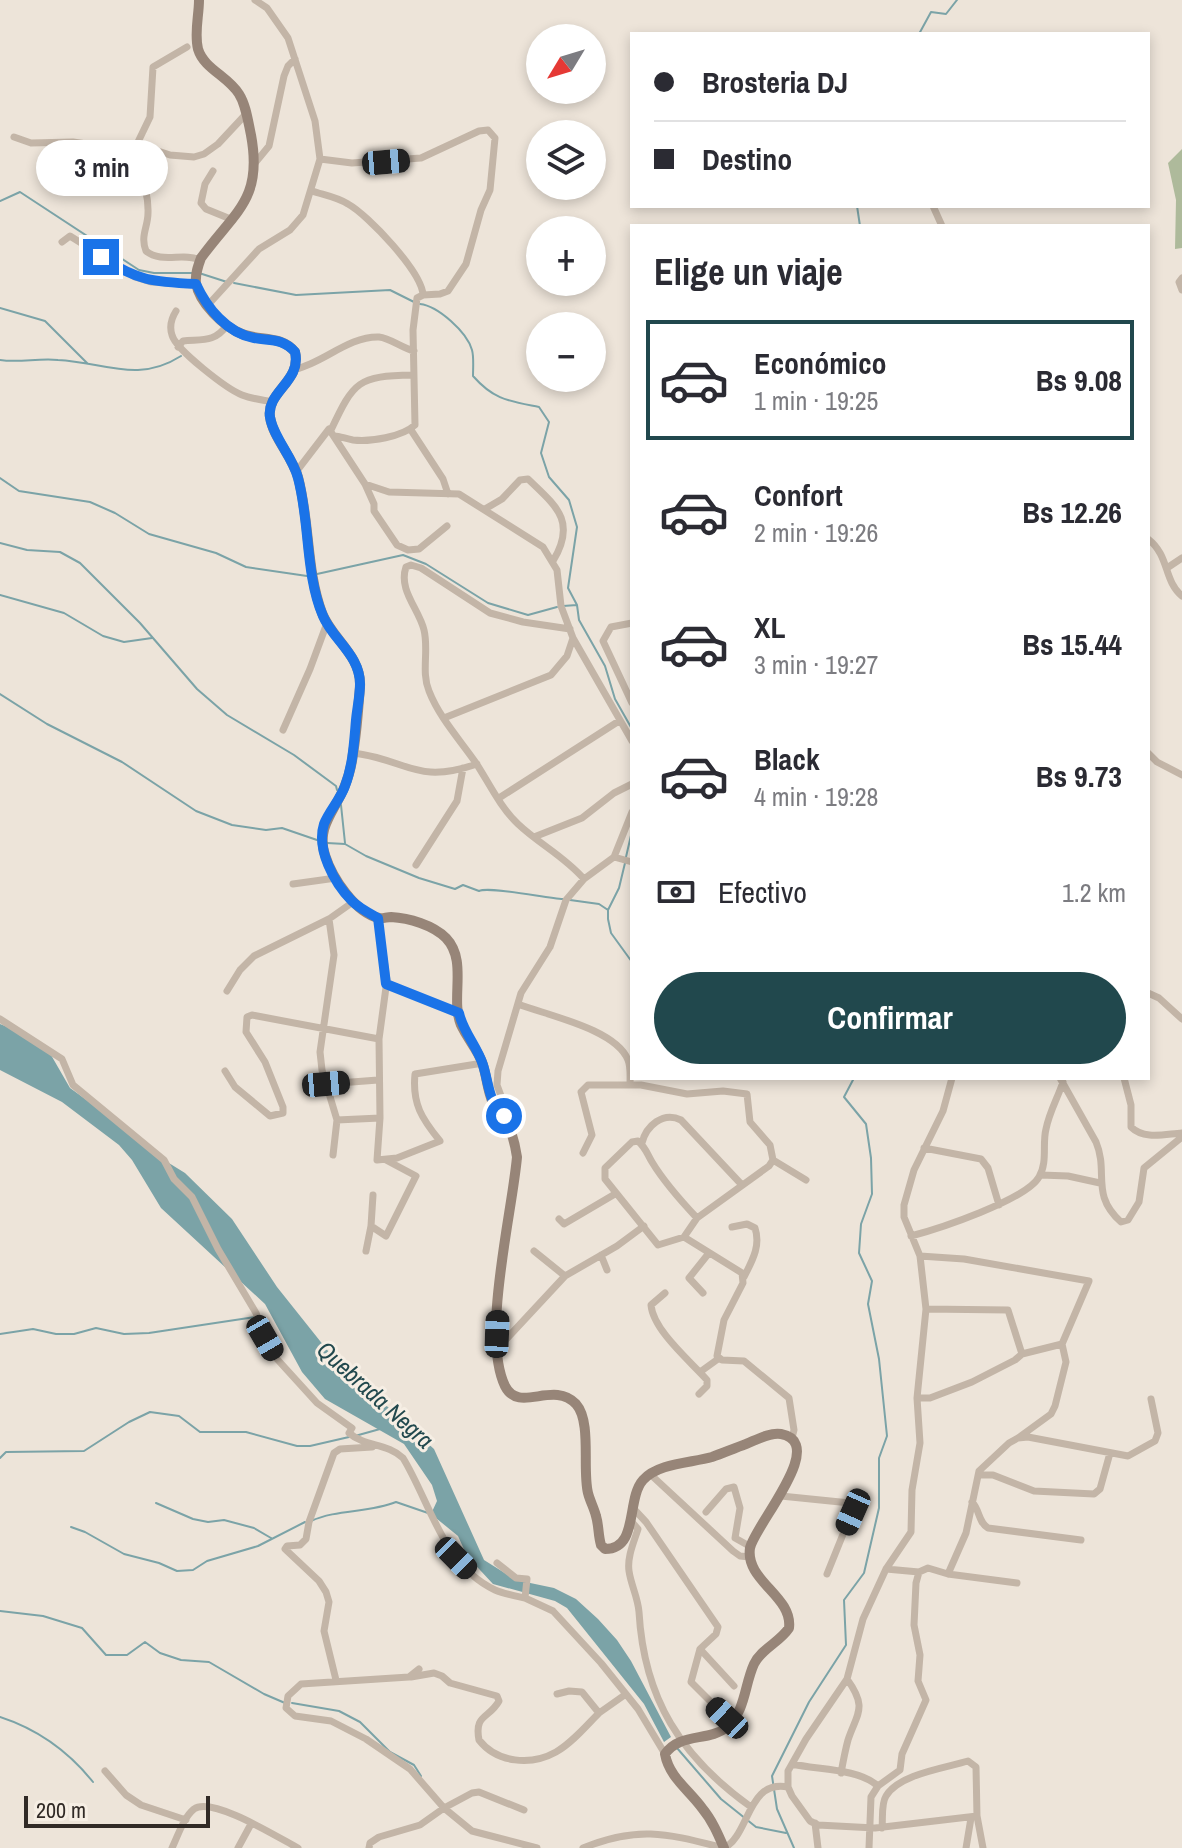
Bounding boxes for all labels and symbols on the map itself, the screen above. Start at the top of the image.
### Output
north arrow [526,24,606,104]
callout: 3 min [35,141,167,197]
car [361,148,411,176]
route end [83,239,119,275]
car [301,1070,351,1098]
route start [486,1098,522,1134]
car [484,1310,510,1358]
car [243,1311,287,1365]
water label: Quebrada Negra [310,1333,441,1455]
car [832,1485,874,1539]
car [431,1533,481,1583]
car [701,1693,753,1743]
scale bar [24,1792,210,1828]

